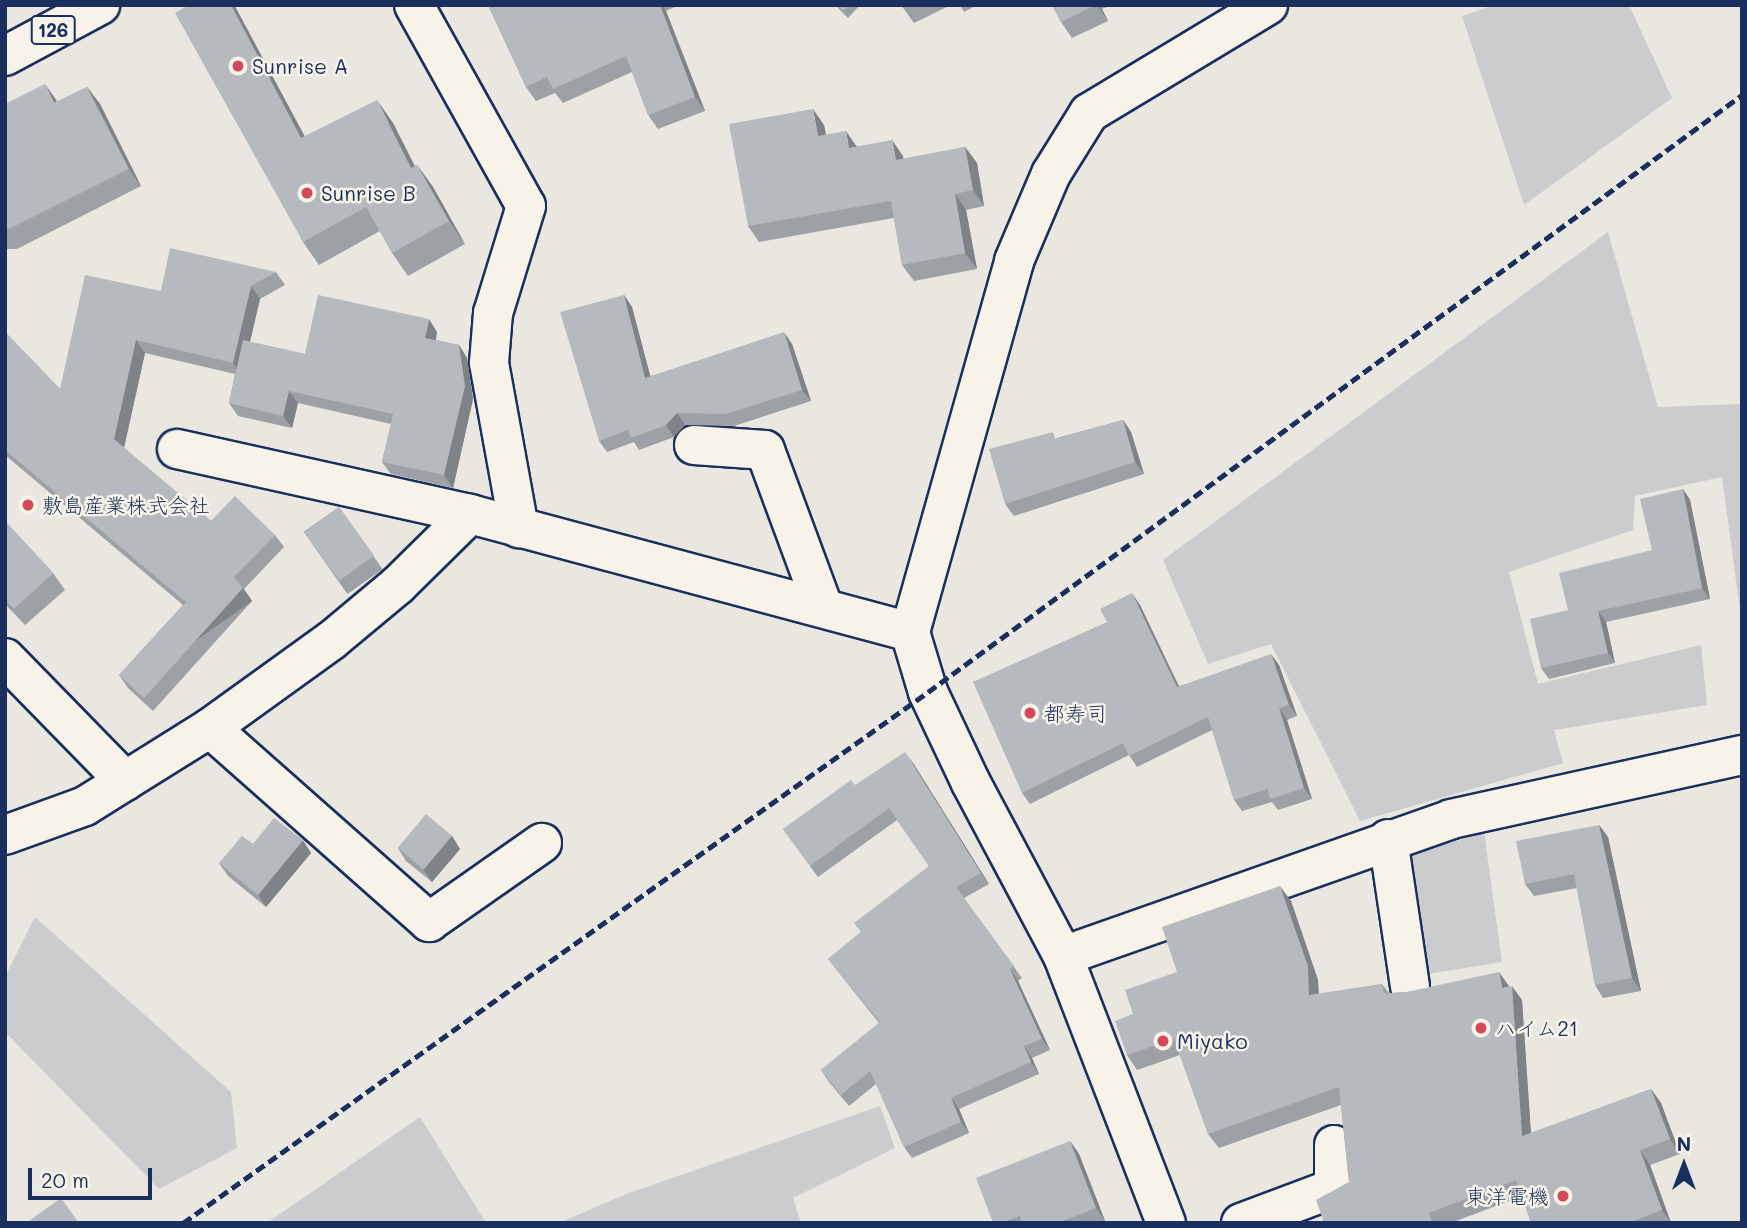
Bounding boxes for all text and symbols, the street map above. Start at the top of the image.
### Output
road number: 126 [30,14,76,46]
place label: Sunrise A [252,53,348,79]
marker: Sunrise A [230,58,246,74]
place label: Sunrise B [321,180,416,206]
marker: Sunrise B [299,185,315,201]
place label: 敷島産業株式会社 [42,492,210,518]
marker: 敷島産業株式会社 [20,497,36,513]
place label: 都寿司 [1044,700,1107,726]
marker: 都寿司 [1022,705,1038,721]
place label: ハイム21 [1495,1015,1579,1041]
marker: ハイム21 [1473,1020,1489,1036]
place label: Miyako [1177,1028,1248,1054]
marker: Miyako [1155,1033,1171,1049]
north arrow [1649,1130,1719,1200]
text: N [1677,1131,1691,1156]
scale bar [32,1154,156,1198]
text: 20 m [41,1166,89,1193]
place label: 東洋電機 [1465,1183,1549,1209]
marker: 東洋電機 [1555,1188,1571,1204]

